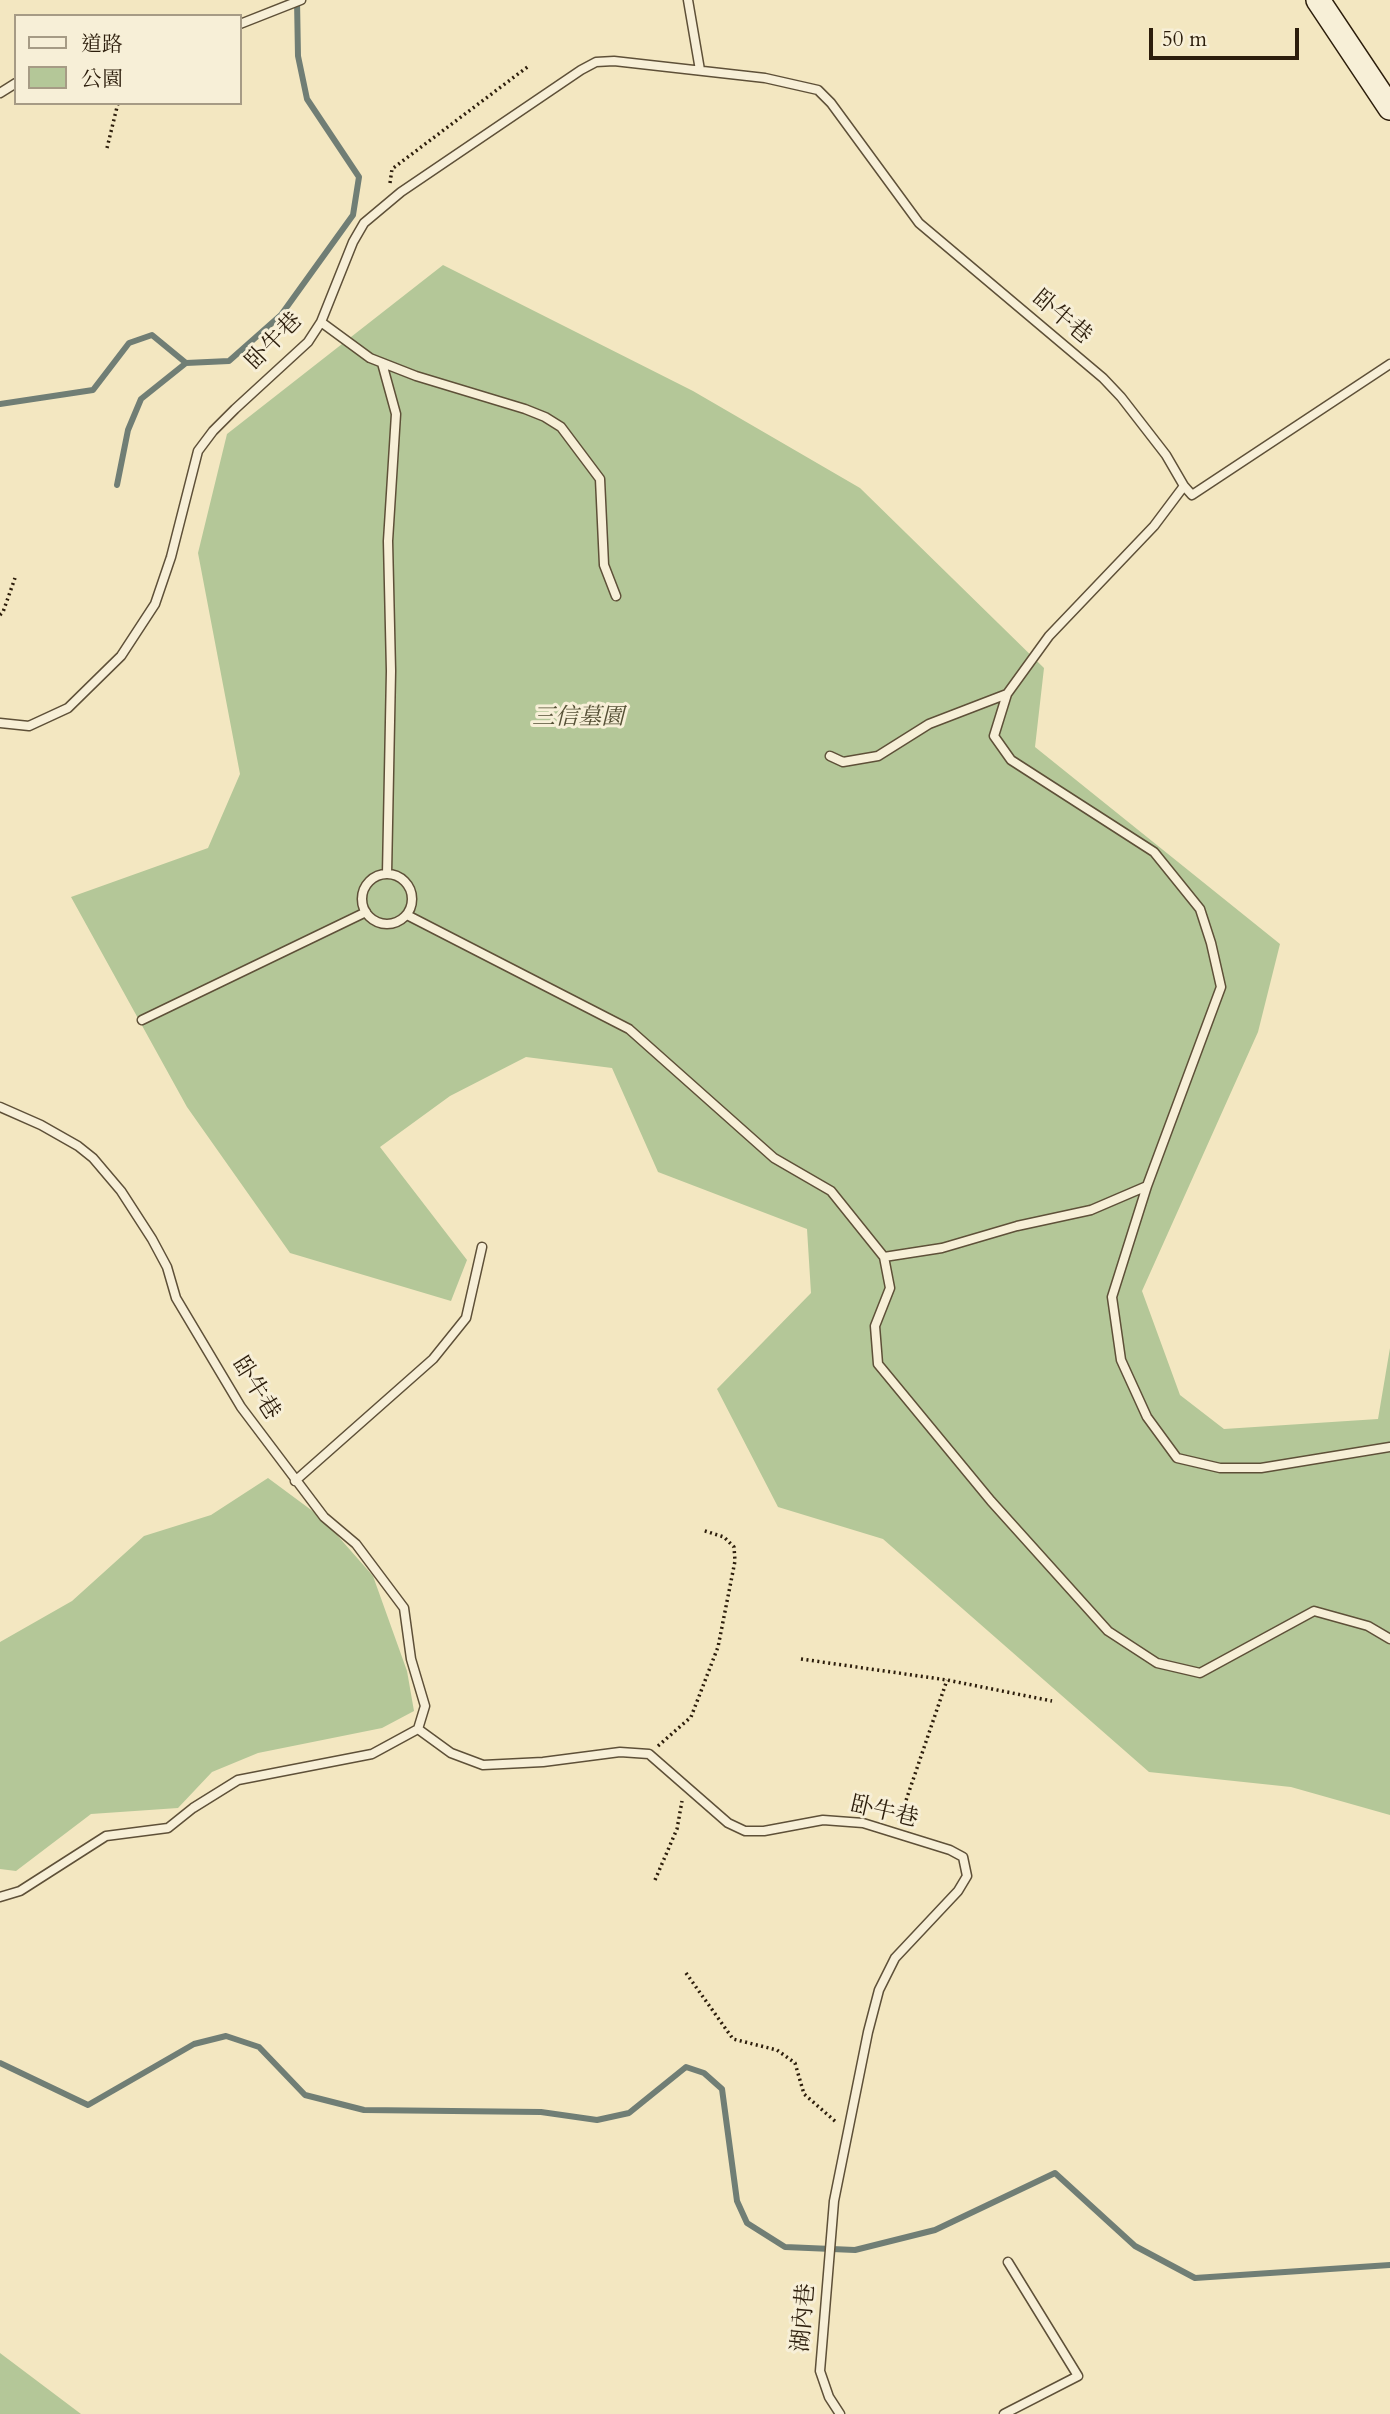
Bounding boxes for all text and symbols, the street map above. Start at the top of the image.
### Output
legend [14,14,242,105]
scale bar [1152,14,1302,58]
text: 50 m [1162,25,1207,54]
text: 道路 [81,30,123,59]
text: 公園 [81,65,123,94]
street label: 卧牛巷 [1026,285,1096,351]
street label: 卧牛巷 [241,308,309,376]
park label: 三信墓園 [532,705,624,733]
street label: 卧牛巷 [225,1352,285,1426]
street label: 卧牛巷 [847,1792,921,1834]
street label: 湖內巷 [788,2282,822,2354]

